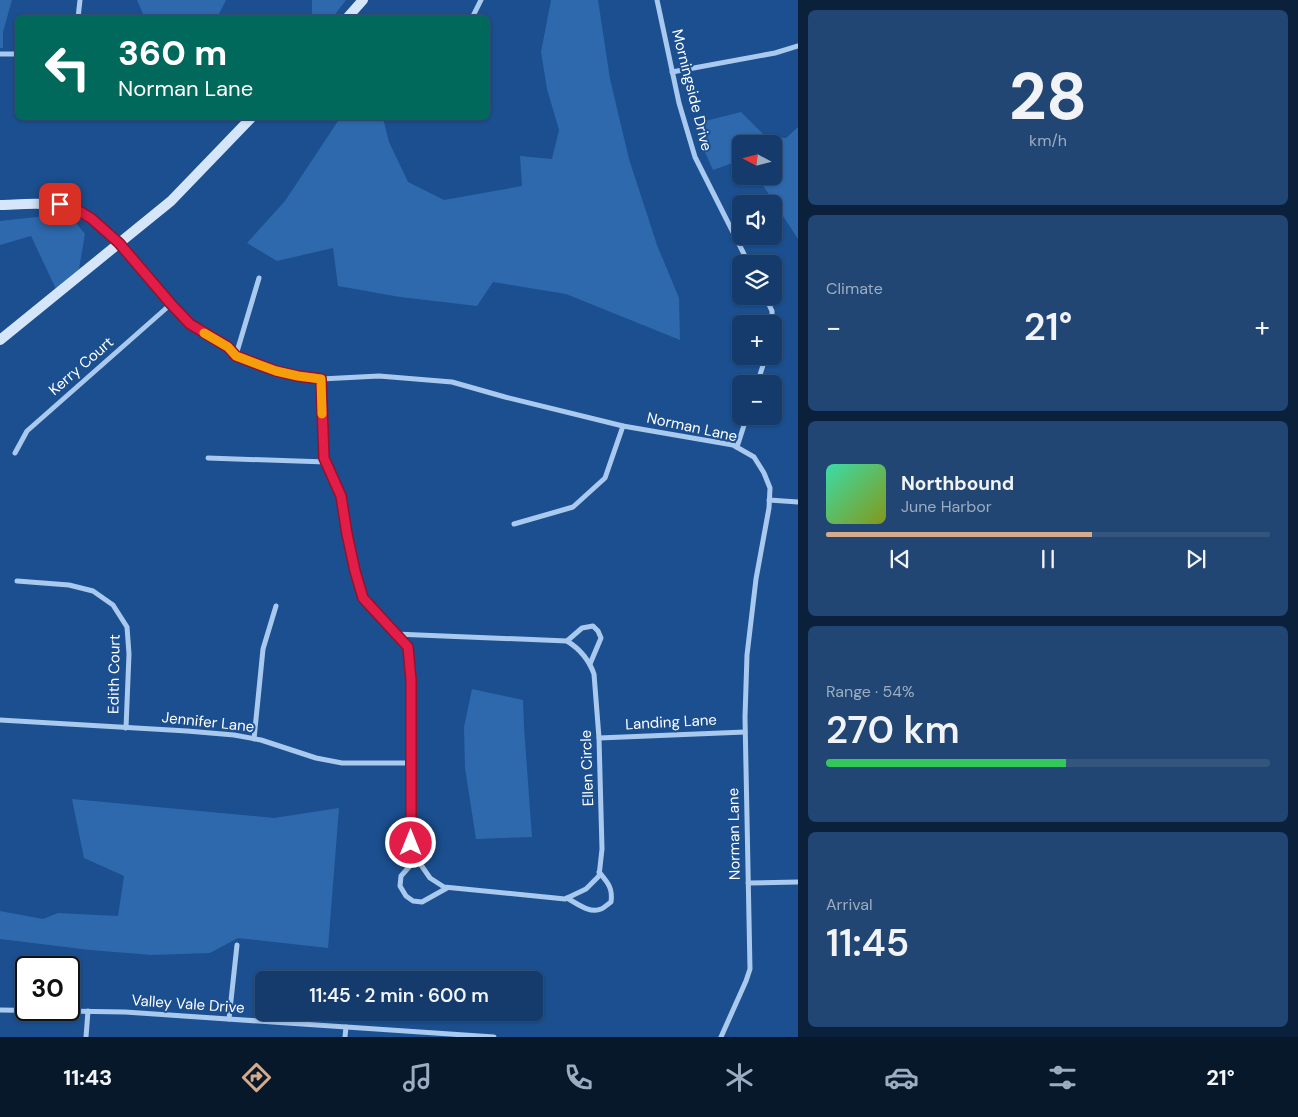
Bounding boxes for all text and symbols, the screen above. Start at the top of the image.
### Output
street label: Morningside Drive [667,27,717,153]
text: 360 m [118,30,227,76]
icon: left [35,35,100,100]
text: 28 [1009,55,1087,139]
text: Norman Lane [118,74,253,103]
text: km/h [1029,130,1067,151]
north arrow [732,135,782,185]
map controls [732,135,782,425]
pin [39,183,81,225]
icon: arrive [46,190,74,218]
button: sound [732,195,782,245]
button: layers [732,255,782,305]
text: Climate [826,278,883,299]
text: 21° [1024,302,1072,352]
text: − [826,309,841,346]
text: + [1255,309,1270,346]
button: + [732,315,782,365]
street label: Kerry Court [44,332,118,400]
button: − [732,375,782,425]
street label: Norman Lane [645,408,739,446]
text: Northbound [901,471,1014,496]
text: June Harbor [901,496,992,517]
icon: previous [886,545,914,573]
icon: pause [1034,545,1062,573]
icon: next [1182,545,1210,573]
street label: Edith Court [103,634,125,714]
text: Range · 54% [826,681,915,702]
text: 270 km [826,705,960,755]
street label: Jennifer Lane [161,707,255,737]
street label: Landing Lane [625,710,717,734]
street label: Ellen Circle [576,729,598,807]
street label: Norman Lane [723,788,745,880]
position arrow [384,816,436,868]
text: Arrival [826,894,873,915]
text: 11:45 [826,918,909,968]
speed limit sign: 30 [15,956,80,1021]
text: 11:45 · 2 min · 600 m [309,983,489,1008]
street label: Valley Vale Drive [131,990,245,1018]
icon: directions [239,1060,274,1095]
icon: music [400,1060,435,1095]
icon: phone [561,1060,596,1095]
icon: climate [722,1060,757,1095]
icon: car [884,1060,919,1095]
icon: filters [1045,1060,1080,1095]
text: 11:43 [63,1063,112,1092]
text: 21° [1206,1063,1235,1092]

